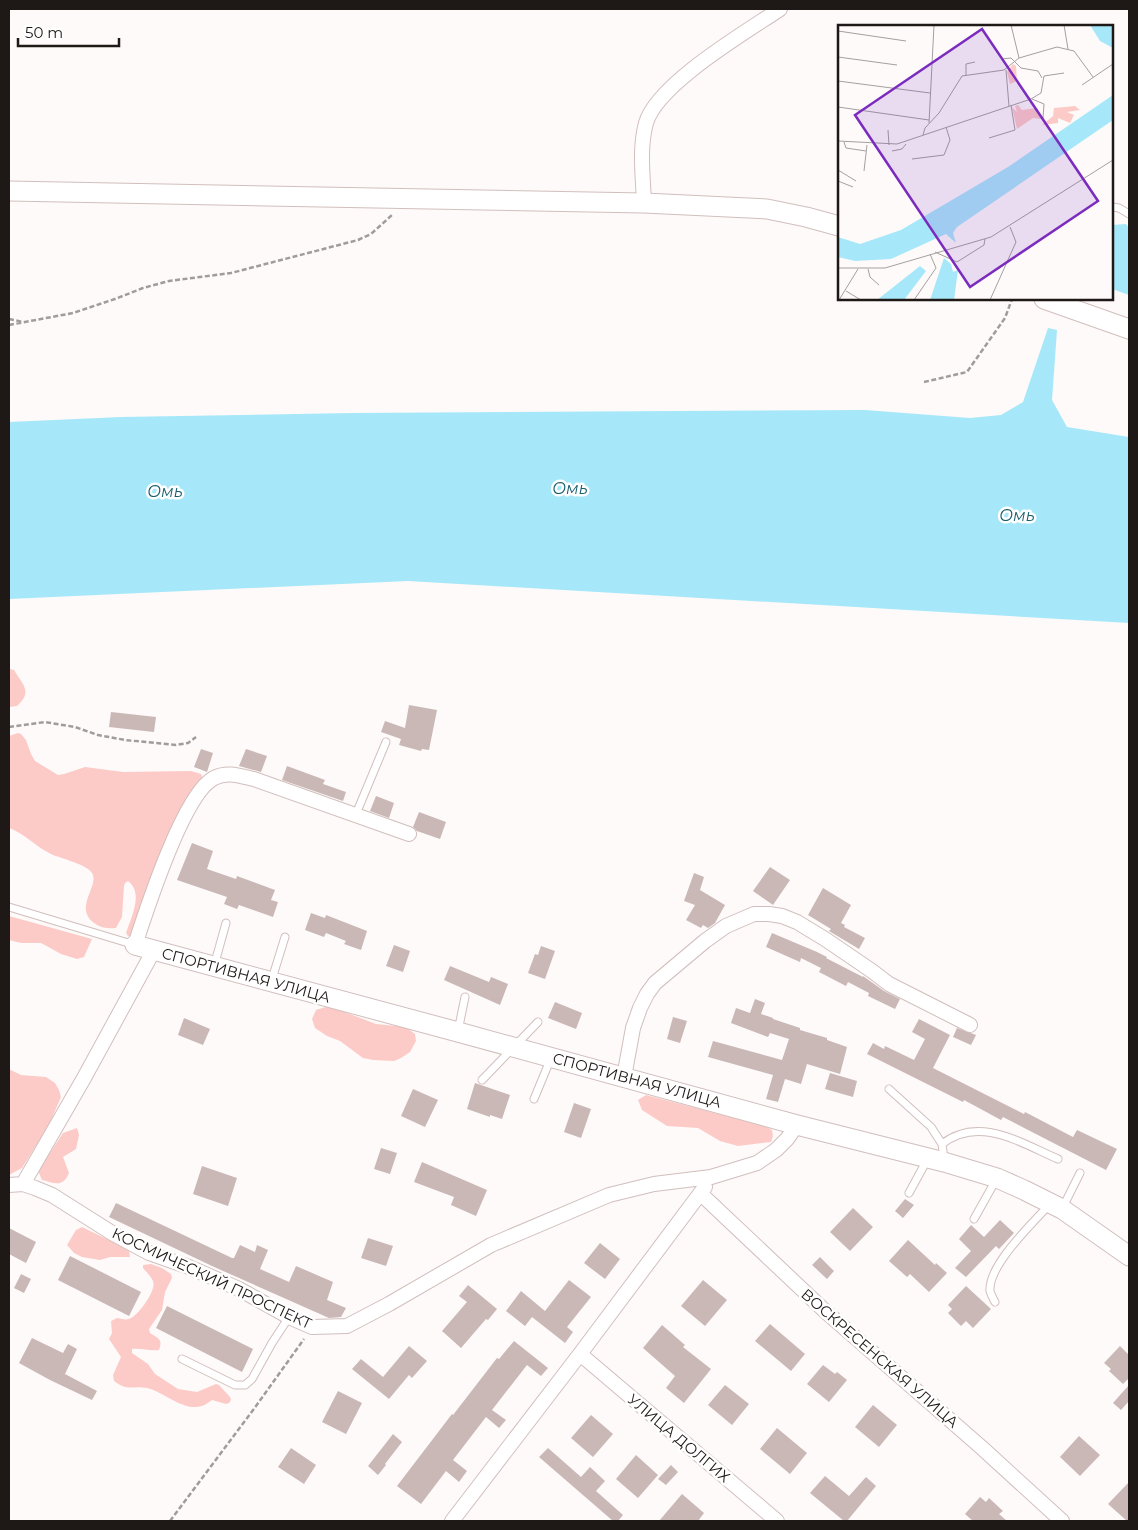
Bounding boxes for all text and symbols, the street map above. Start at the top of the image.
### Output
scale bar [18,15,119,47]
text: 50 m [25,23,63,42]
inset map [838,25,1113,300]
water label: Омь [552,479,588,498]
water label: Омь [147,482,183,501]
water label: Омь [999,506,1035,525]
street label: СПОРТИВНАЯ УЛИЦА [160,943,332,1007]
street label: СПОРТИВНАЯ УЛИЦА [551,1048,723,1112]
street label: КОСМИЧЕСКИЙ ПРОСПЕКТ [109,1223,315,1333]
street label: ВОСКРЕСЕНСКАЯ УЛИЦА [797,1285,963,1431]
street label: УЛИЦА ДОЛГИХ [624,1390,734,1487]

